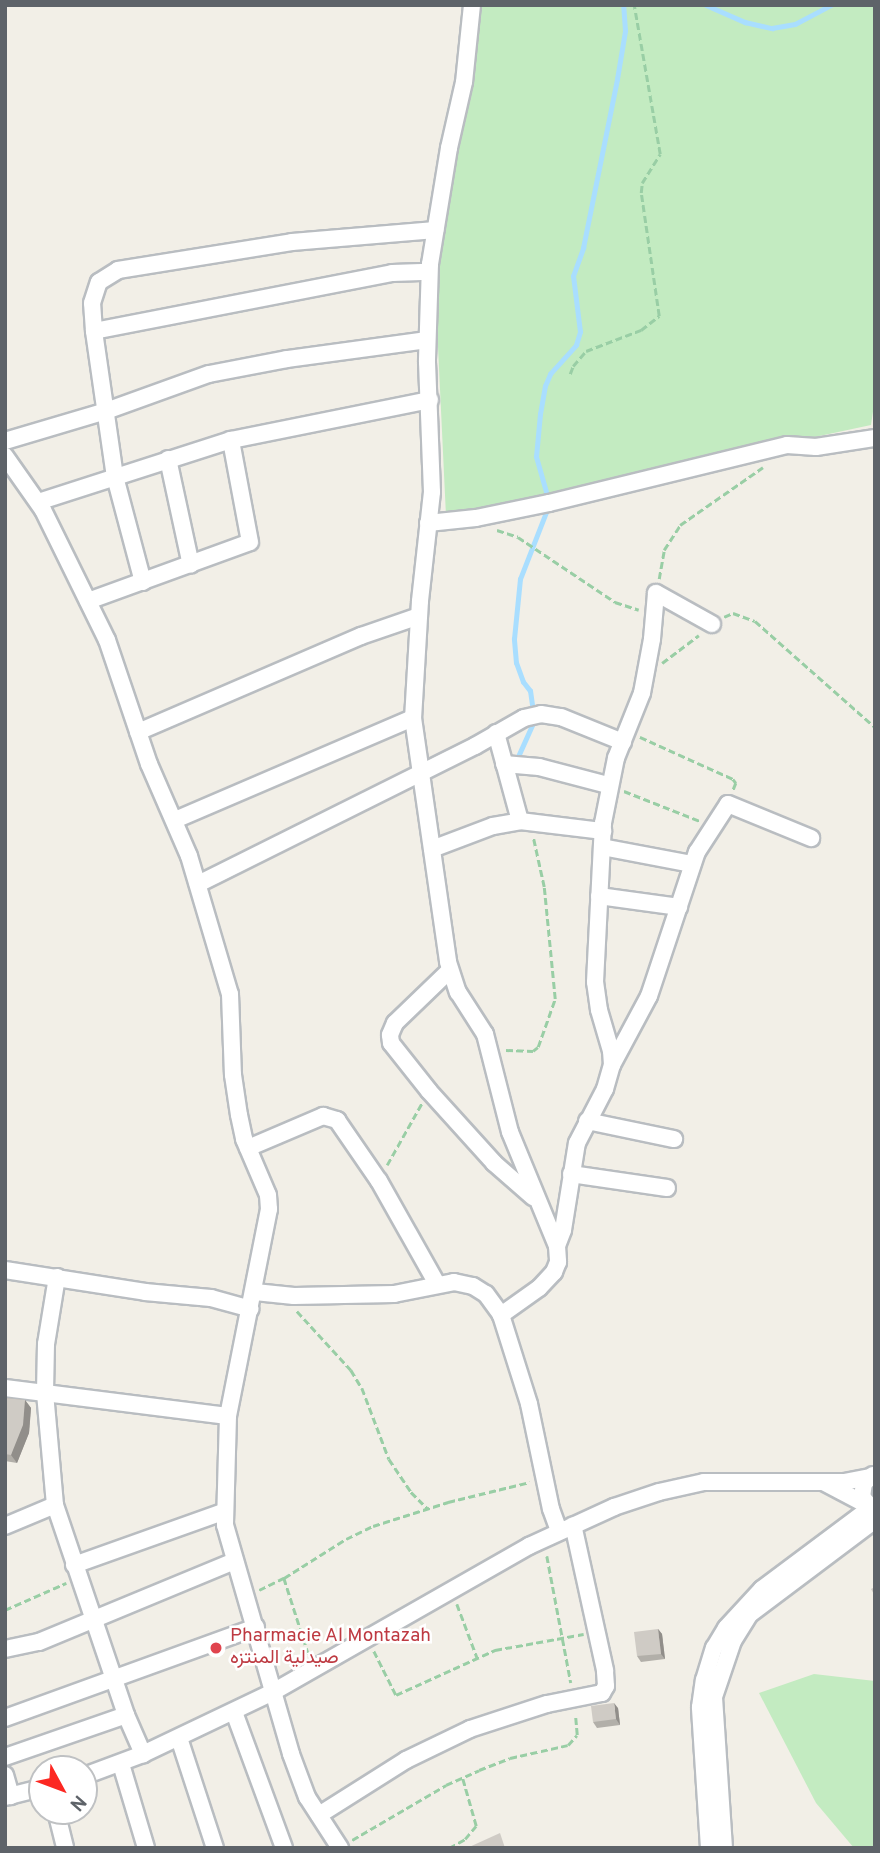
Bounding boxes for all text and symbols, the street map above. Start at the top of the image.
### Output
place label: Pharmacie Al Montazah صيدلية المنتزه [230,1626,432,1670]
marker: Pharmacie Al Montazah صيدلية المنتزه [208,1640,224,1656]
north arrow [28,1755,98,1825]
text: N [64,1789,91,1815]

